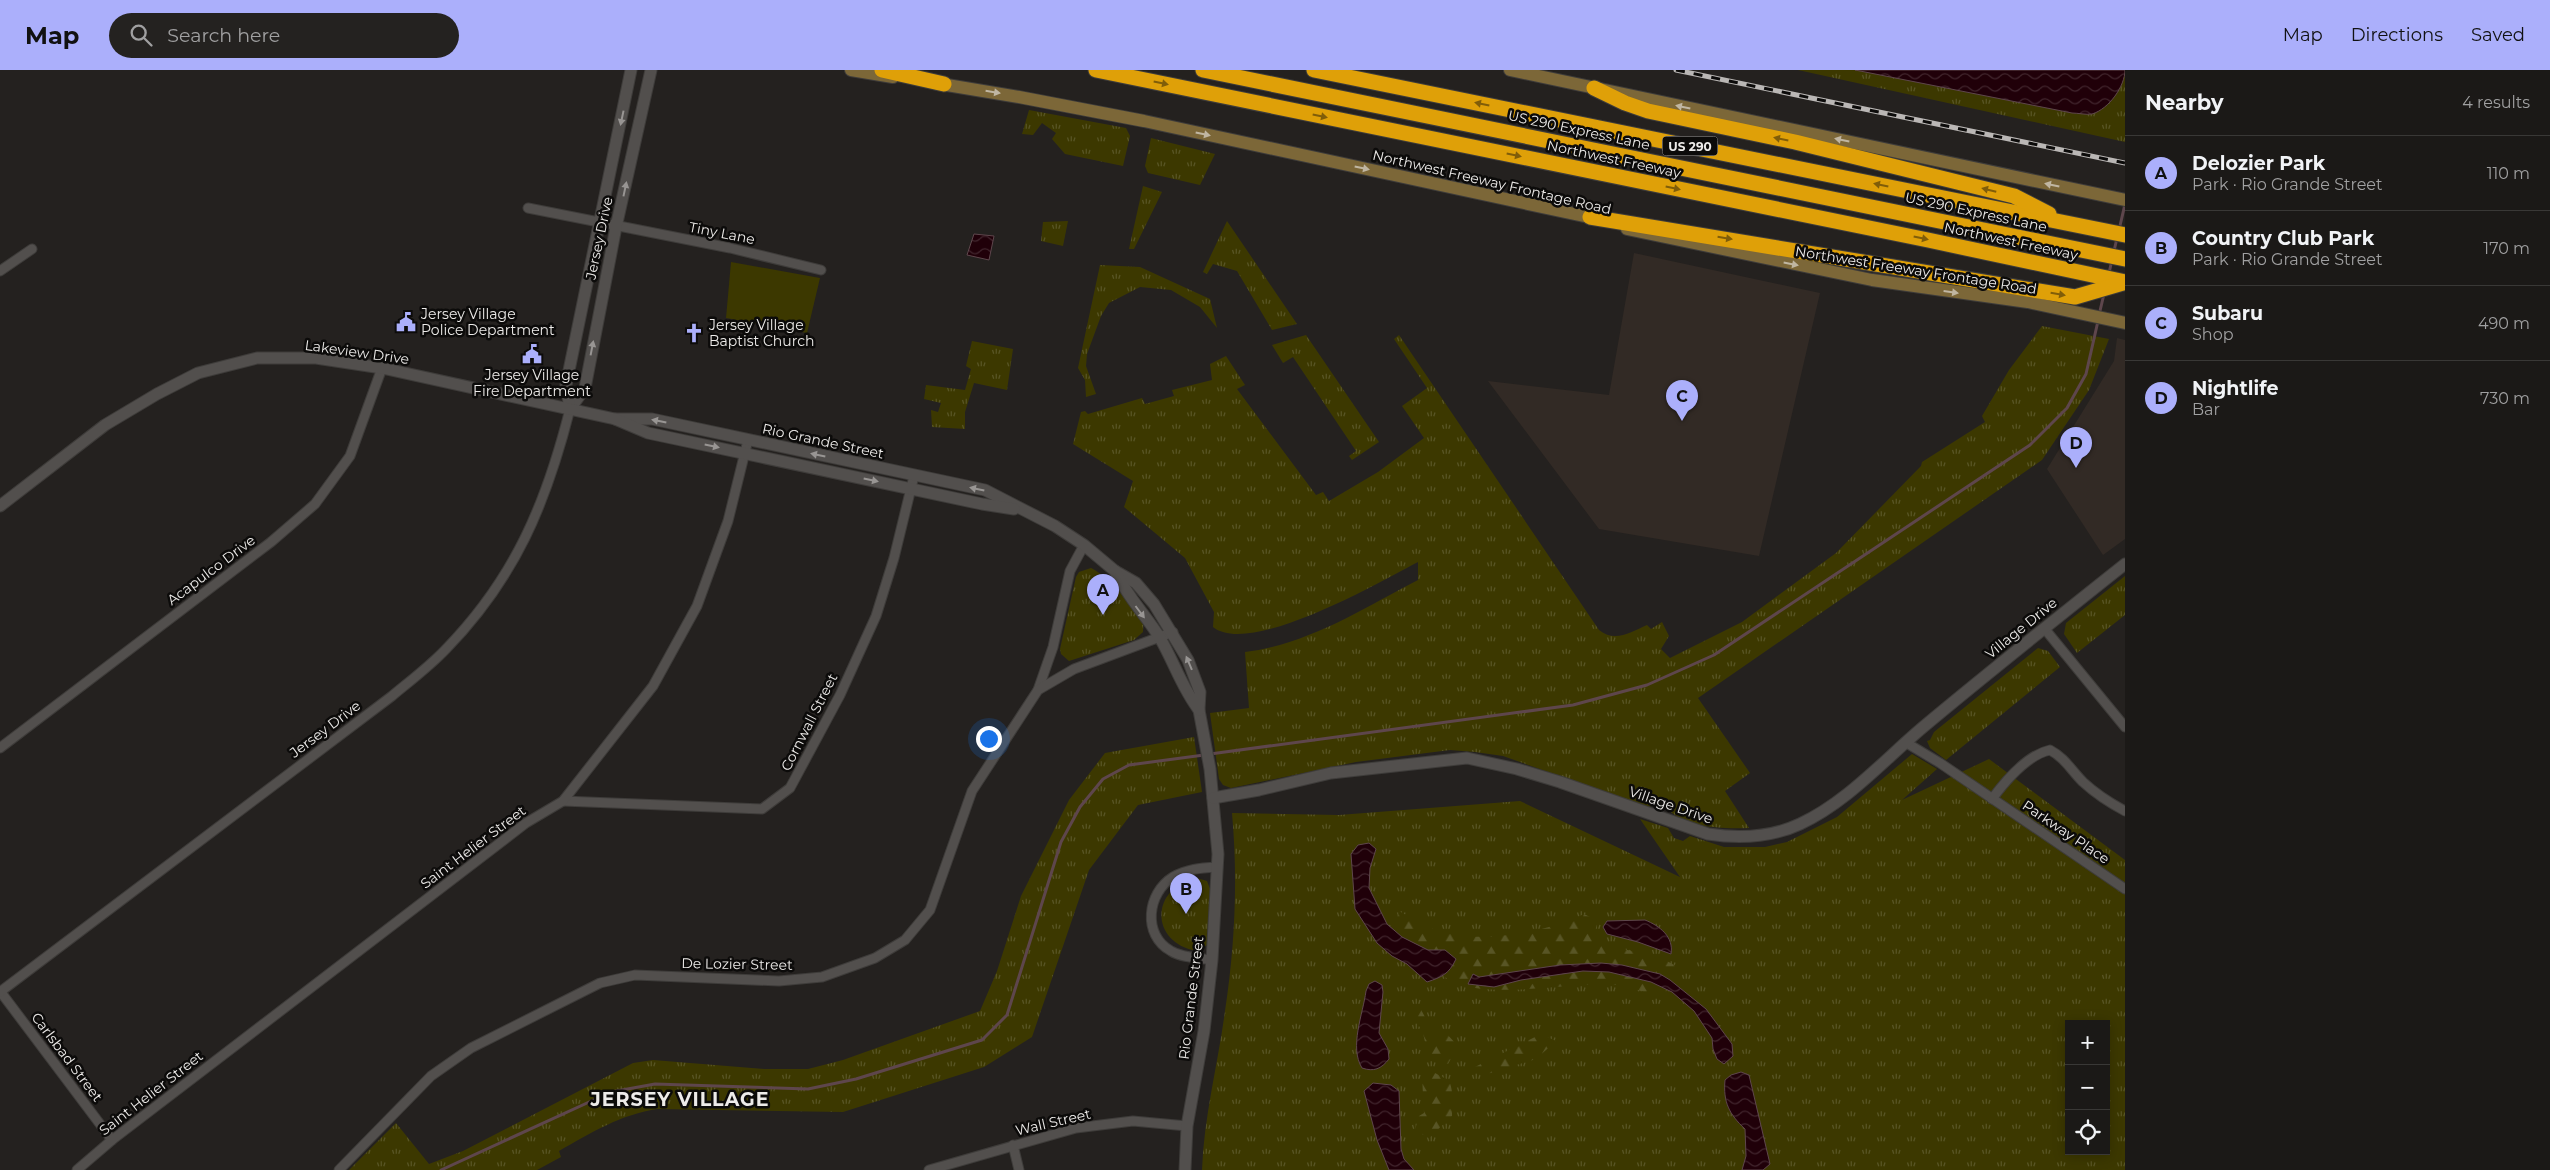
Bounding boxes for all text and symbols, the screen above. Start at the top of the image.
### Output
search box [109,13,459,58]
text: Map [25,21,79,50]
icon: search [127,21,155,49]
text: Search here [167,24,280,47]
text: Map [2283,24,2323,46]
text: Directions [2351,24,2443,46]
text: Saved [2471,24,2525,46]
one-way arrow [1153,80,1169,88]
one-way arrow [985,88,1001,96]
text: Nearby [2145,90,2224,115]
text: 4 results [2462,93,2530,112]
one-way arrow [1474,100,1489,108]
one-way arrow [1675,102,1691,110]
street label: US 290 Express Lane [1506,106,1652,154]
one-way arrow [617,110,625,126]
one-way arrow [1313,112,1328,120]
one-way arrow [1196,130,1211,138]
one-way arrow [1773,135,1788,143]
street label: Northwest Freeway [1545,136,1683,182]
road number: US 290 [1662,136,1718,155]
one-way arrow [1834,136,1849,144]
street label: Northwest Freeway Frontage Road [1371,146,1613,218]
one-way arrow [1506,152,1522,160]
text: Delozier Park [2192,152,2325,175]
one-way arrow [1355,164,1370,172]
text: A [2155,164,2167,183]
text: 110 m [2487,164,2530,183]
text: Park · Rio Grande Street [2192,175,2383,194]
one-way arrow [1874,181,1889,189]
one-way arrow [2045,181,2060,189]
one-way arrow [621,182,629,197]
one-way arrow [1665,184,1681,192]
one-way arrow [1982,186,1997,194]
street label: US 290 Express Lane [1903,188,2049,236]
street label: Jersey Drive [581,195,617,282]
street label: Tiny Lane [688,218,756,248]
street label: Northwest Freeway [1942,218,2080,264]
text: Country Club Park [2192,227,2374,250]
one-way arrow [1717,235,1733,243]
one-way arrow [1913,235,1929,243]
text: B [2155,239,2167,258]
text: 170 m [2483,239,2530,258]
street label: Northwest Freeway Frontage Road [1794,242,2038,298]
text: Park · Rio Grande Street [2192,250,2383,269]
one-way arrow [1783,261,1799,269]
one-way arrow [1943,288,1959,296]
one-way arrow [2050,291,2066,299]
text: Subaru [2192,302,2263,325]
place label: Jersey Village Police Department [420,305,555,339]
public building icon: Jersey Village Police Department [395,311,417,333]
text: C [2155,314,2167,333]
text: 490 m [2478,314,2530,333]
place label: Jersey Village Baptist Church [708,316,814,350]
church icon: Jersey Village Baptist Church [683,322,705,344]
text: Shop [2192,325,2234,344]
street label: Lakeview Drive [304,336,410,368]
one-way arrow [589,340,597,356]
public building icon: Jersey Village Fire Department [521,343,543,365]
place label: Jersey Village Fire Department [473,366,591,400]
text: Nightlife [2192,377,2278,400]
pin: C [1666,380,1698,421]
text: D [2154,389,2168,408]
text: 730 m [2480,389,2530,408]
text: Bar [2192,400,2220,419]
one-way arrow [652,417,667,425]
street label: Rio Grande Street [761,419,886,463]
pin: D [2060,427,2092,468]
one-way arrow [704,443,720,451]
one-way arrow [811,451,826,459]
one-way arrow [863,476,879,484]
one-way arrow [969,484,985,492]
street label: Acapulco Drive [163,531,259,609]
pin: A [1087,574,1119,615]
street label: Village Drive [1981,593,2061,663]
one-way arrow [1135,605,1145,619]
one-way arrow [1184,656,1192,670]
street label: Cornwall Street [777,670,841,774]
street label: Jersey Drive [285,696,364,762]
your location [976,726,1002,752]
street label: Village Drive [1627,782,1715,828]
street label: Parkway Place [2019,796,2113,868]
street label: Saint Helier Street [417,801,529,892]
pin: B [1170,873,1202,914]
street label: Rio Grande Street [1175,935,1208,1061]
street label: De Lozier Street [681,954,793,974]
street label: Carlsbad Street [28,1009,107,1106]
map controls [2065,1020,2110,1155]
button: + [2065,1020,2110,1065]
street label: Saint Helier Street [95,1047,207,1139]
button: − [2065,1065,2110,1110]
district label: JERSEY VILLAGE [590,1088,769,1111]
street label: Wall Street [1014,1105,1093,1139]
button: locate [2065,1110,2110,1155]

